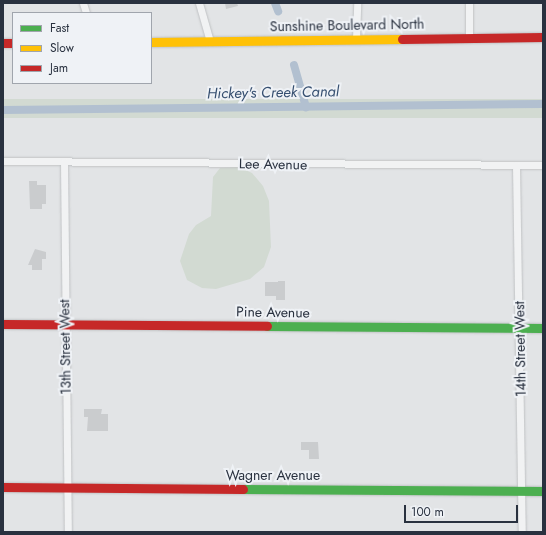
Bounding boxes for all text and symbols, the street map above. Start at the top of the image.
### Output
legend [12,12,152,84]
street label: Sunshine Boulevard North [270,15,424,35]
text: Fast [50,19,69,37]
text: Slow [50,39,74,57]
text: Jam [50,59,68,77]
water label: Hickey's Creek Canal [207,83,339,103]
street label: Lee Avenue [239,155,307,173]
street label: 13th Street West [56,299,74,395]
street label: 14th Street West [511,301,529,397]
street label: Pine Avenue [236,303,310,321]
street label: Wagner Avenue [226,467,320,483]
scale bar [406,497,520,523]
text: 100 m [411,503,444,521]

